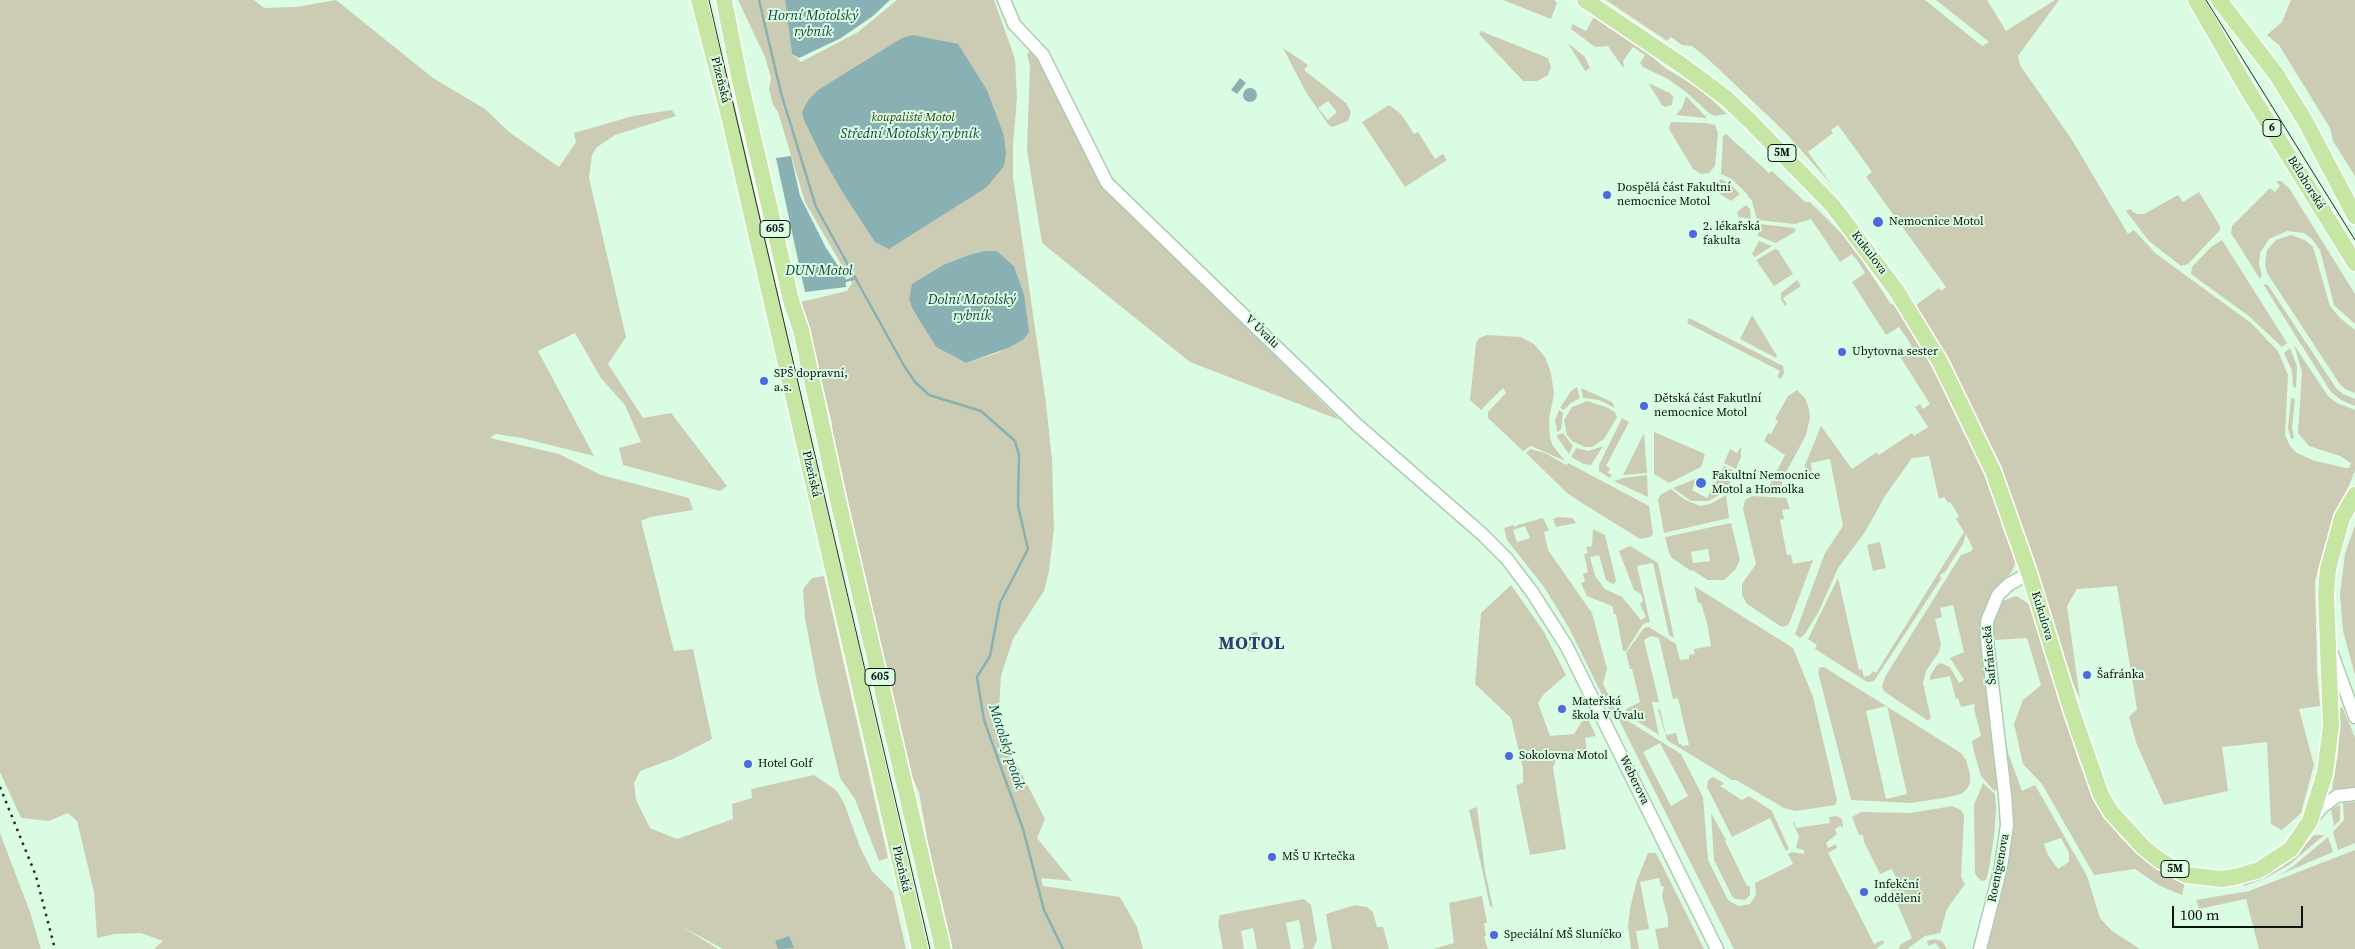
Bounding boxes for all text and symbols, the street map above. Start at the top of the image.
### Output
water label: Horní Motolský rybník [768,8,858,40]
street label: Plzeňská [707,55,733,105]
park label: koupaliště Motol [871,111,955,125]
road number: 6 [2263,120,2281,136]
water label: Střední Motolský rybník [841,126,979,142]
road number: 5M [1768,144,1796,162]
street label: Bělohorská [2284,154,2328,212]
place label: Dospělá část Fakultní nemocnice Motol [1617,181,1731,209]
marker: Dospělá část Fakultní nemocnice Motol [1601,189,1613,201]
marker: Nemocnice Motol [1871,215,1885,229]
place label: Nemocnice Motol [1889,215,1984,229]
road number: 605 [760,220,790,238]
place label: 2. lékařská fakulta [1703,220,1760,248]
marker: 2. lékařská fakulta [1687,228,1699,240]
street label: Kukulova [1848,229,1890,277]
water label: DUN Motol [785,263,853,279]
water label: Dolní Motolský rybník [928,292,1016,324]
street label: V Úvalu [1242,312,1282,352]
place label: Ubytovna sester [1852,345,1938,359]
marker: Ubytovna sester [1836,346,1848,358]
place label: SPŠ dopravní, a.s. [774,367,848,395]
marker: SPŠ dopravní, a.s. [758,375,770,387]
place label: Dětská část Fakutlní nemocnice Motol [1654,392,1761,420]
marker: Dětská část Fakutlní nemocnice Motol [1638,400,1650,412]
street label: Plzeňská [799,449,823,499]
place label: Fakultní Nemocnice Motol a Homolka [1712,469,1820,497]
marker: Fakultní Nemocnice Motol a Homolka [1694,476,1708,490]
street label: Kukulova [2028,590,2056,642]
street label: Šafránecká [1980,625,2000,685]
district label: MOTOL [1218,633,1286,655]
place label: Šafránka [2097,668,2144,682]
road number: 605 [865,669,895,686]
marker: Šafránka [2081,669,2093,681]
place label: Mateřská škola V Úvalu [1572,695,1644,723]
water label: Motolský potok [984,703,1028,791]
marker: Mateřská škola V Úvalu [1556,703,1568,715]
place label: Sokolovna Motol [1519,749,1608,763]
marker: Sokolovna Motol [1503,750,1515,762]
street label: Weberova [1616,753,1652,807]
place label: Hotel Golf [758,757,812,771]
marker: Hotel Golf [742,758,754,770]
street label: Roentgenova [1985,832,2013,904]
street label: Plzeňská [889,844,913,894]
place label: MŠ U Krtečka [1282,850,1355,864]
marker: MŠ U Krtečka [1266,851,1278,863]
road number: 5M [2161,861,2189,878]
place label: Infekční oddělení [1874,878,1921,906]
marker: Infekční oddělení [1858,886,1870,898]
scale bar [2175,896,2306,928]
text: 100 m [2180,904,2220,925]
place label: Speciální MŠ Sluníčko [1504,928,1622,942]
marker: Speciální MŠ Sluníčko [1488,929,1500,941]

